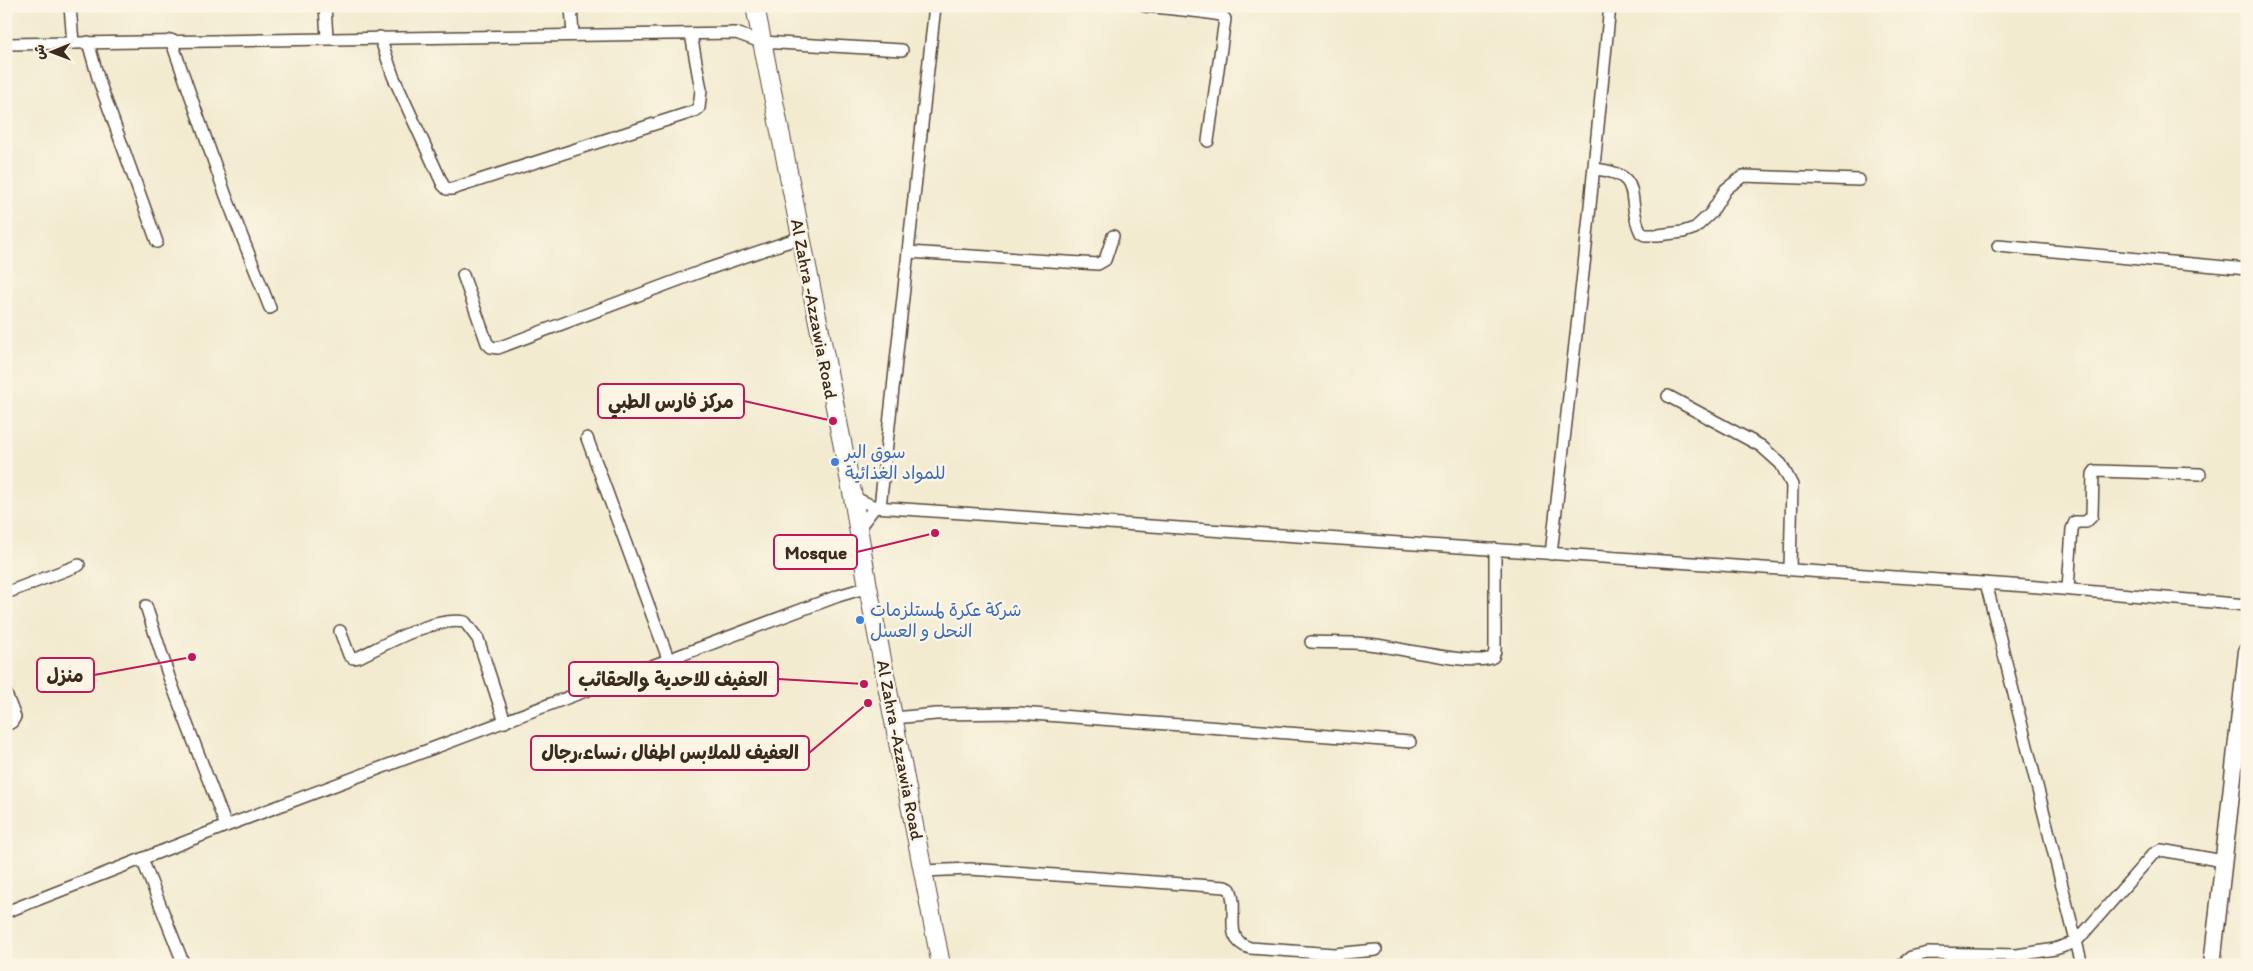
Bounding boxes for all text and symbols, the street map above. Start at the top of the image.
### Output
north arrow [28,28,78,78]
text: ش [31,44,48,60]
street label: Al Zahra -Azzawia Road [786,217,842,401]
callout: مركز فارس الطبي [598,384,744,418]
text: مركز فارس الطبي [608,390,734,418]
place label: سوق البر للمواد الغذائية [843,441,945,484]
marker: سوق البر للمواد الغذائية [829,456,841,468]
callout: Mosque [774,535,857,569]
text: Mosque [785,541,847,564]
place label: شركة عكرة لمستلزمات النحل و العسل [870,599,1022,642]
marker: شركة عكرة لمستلزمات النحل و العسل [854,614,866,626]
callout: منزل [37,658,94,692]
street label: Al Zahra -Azzawia Road [872,658,928,842]
callout: العفيف للاحدية والحقائب [569,662,778,696]
text: منزل [46,664,84,687]
text: العفيف للاحدية والحقائب [578,668,768,692]
callout: العفيف للملابس اطفال ،نساء،رجال [531,736,809,770]
text: العفيف للملابس اطفال ،نساء،رجال [541,741,799,765]

